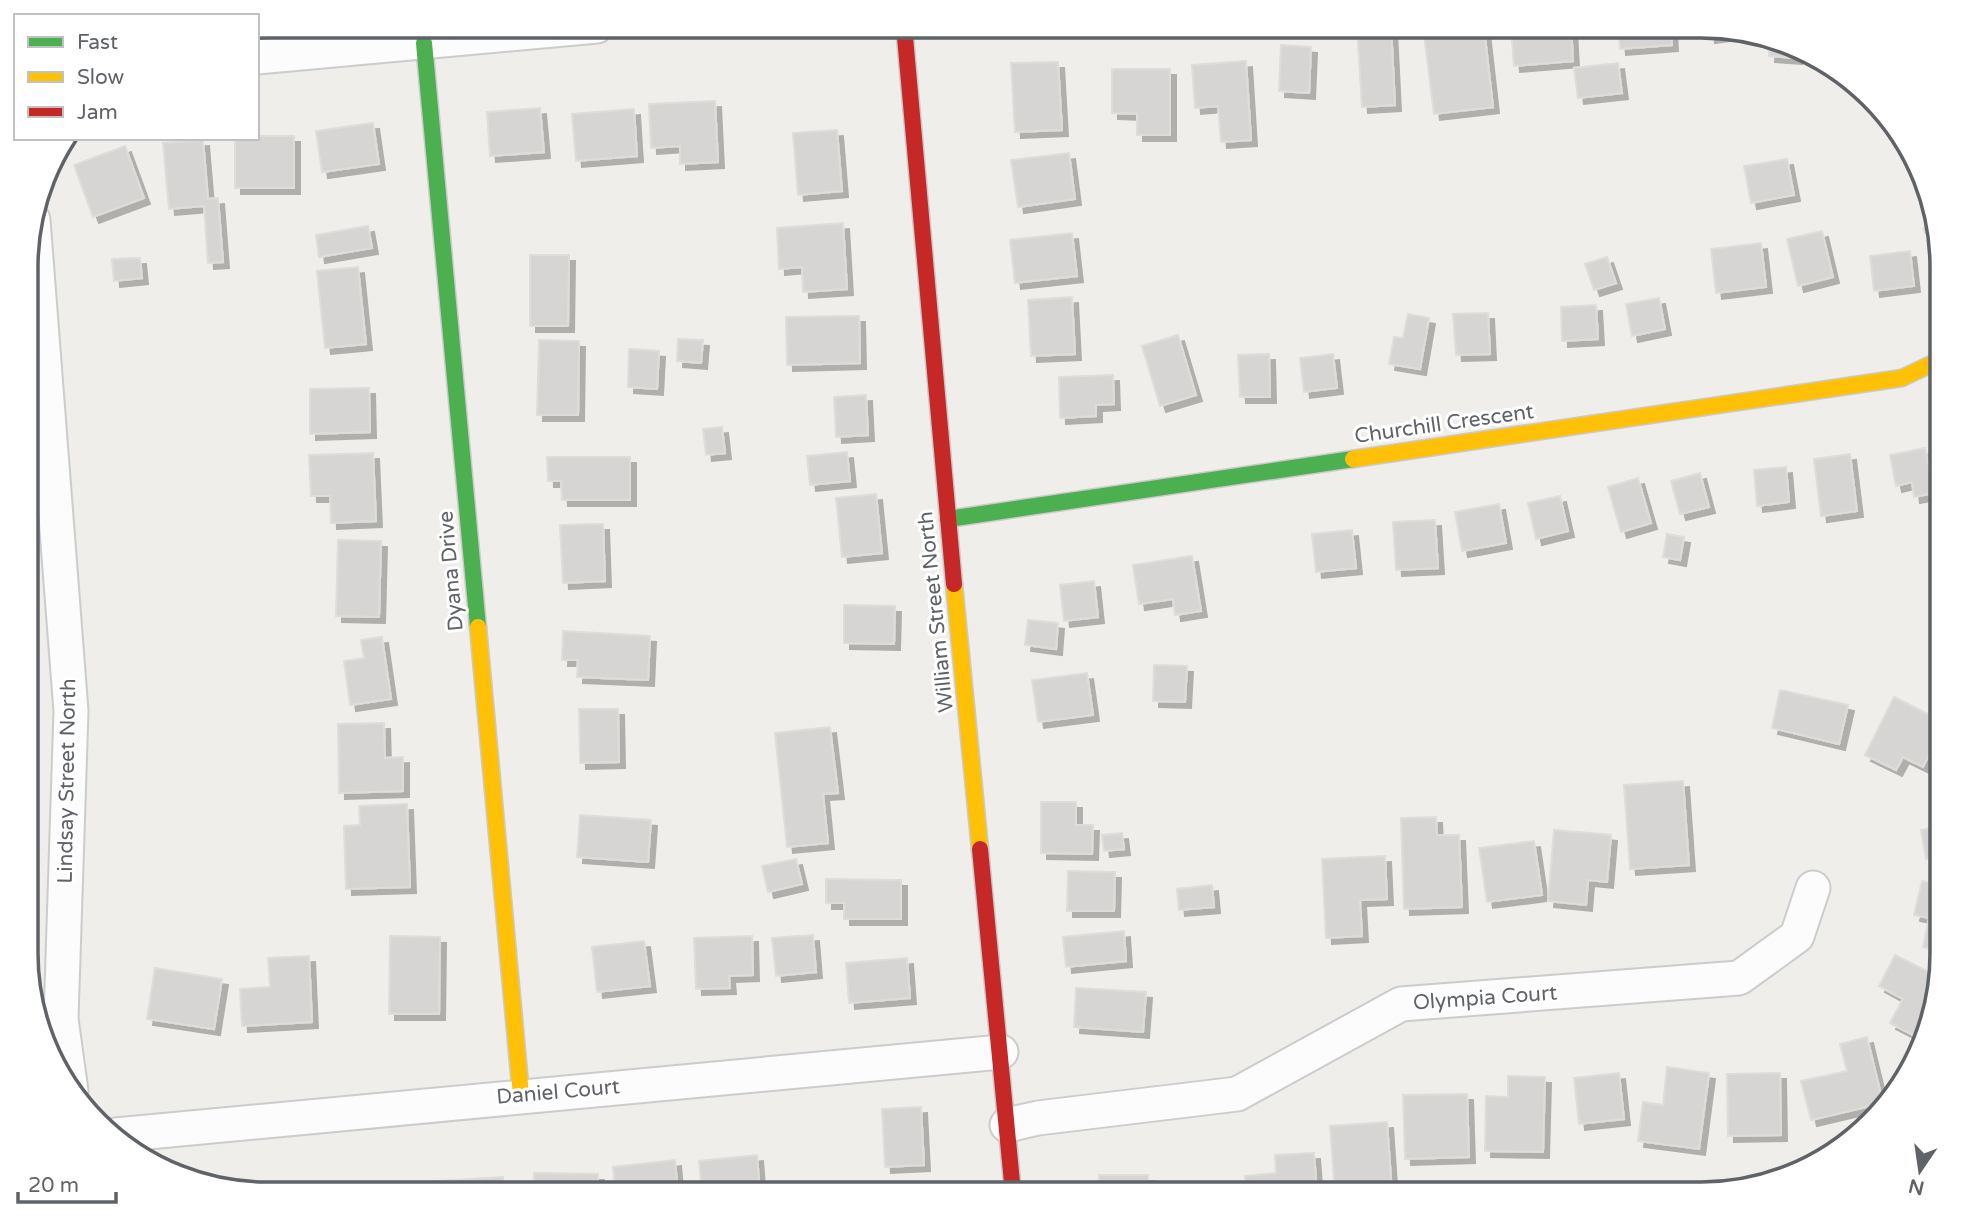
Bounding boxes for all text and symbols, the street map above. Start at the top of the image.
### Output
legend [14,14,259,140]
text: Fast [77,30,118,55]
text: Slow [77,65,125,90]
text: Jam [77,100,118,125]
street label: Churchill Crescent [1353,399,1535,449]
street label: Dyana Drive [433,510,469,632]
street label: William Street North [913,510,959,714]
street label: Lindsay Street North [53,678,81,884]
street label: Olympia Court [1412,980,1558,1016]
street label: Daniel Court [495,1074,621,1110]
north arrow [1885,1136,1955,1206]
scale bar [18,1160,116,1204]
text: 20 m [28,1173,79,1198]
text: N [1906,1174,1926,1199]

